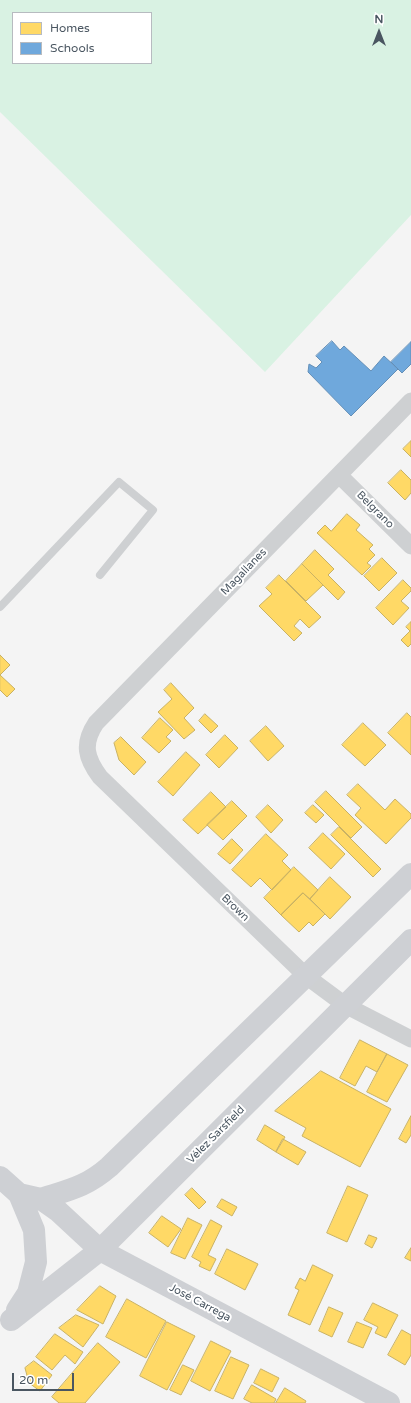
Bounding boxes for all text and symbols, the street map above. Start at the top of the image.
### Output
legend [12,12,152,64]
north arrow [359,12,399,52]
text: N [375,13,383,26]
text: Homes [50,21,90,35]
text: Schools [50,41,94,55]
street label: Belgrano [354,489,396,531]
street label: Magallanes [218,546,270,598]
street label: Brown [218,892,252,924]
street label: Vélez Sarsfield [184,1103,248,1167]
street label: José Carrega [167,1281,233,1325]
scale bar [14,1365,76,1391]
text: 20 m [19,1373,48,1387]

